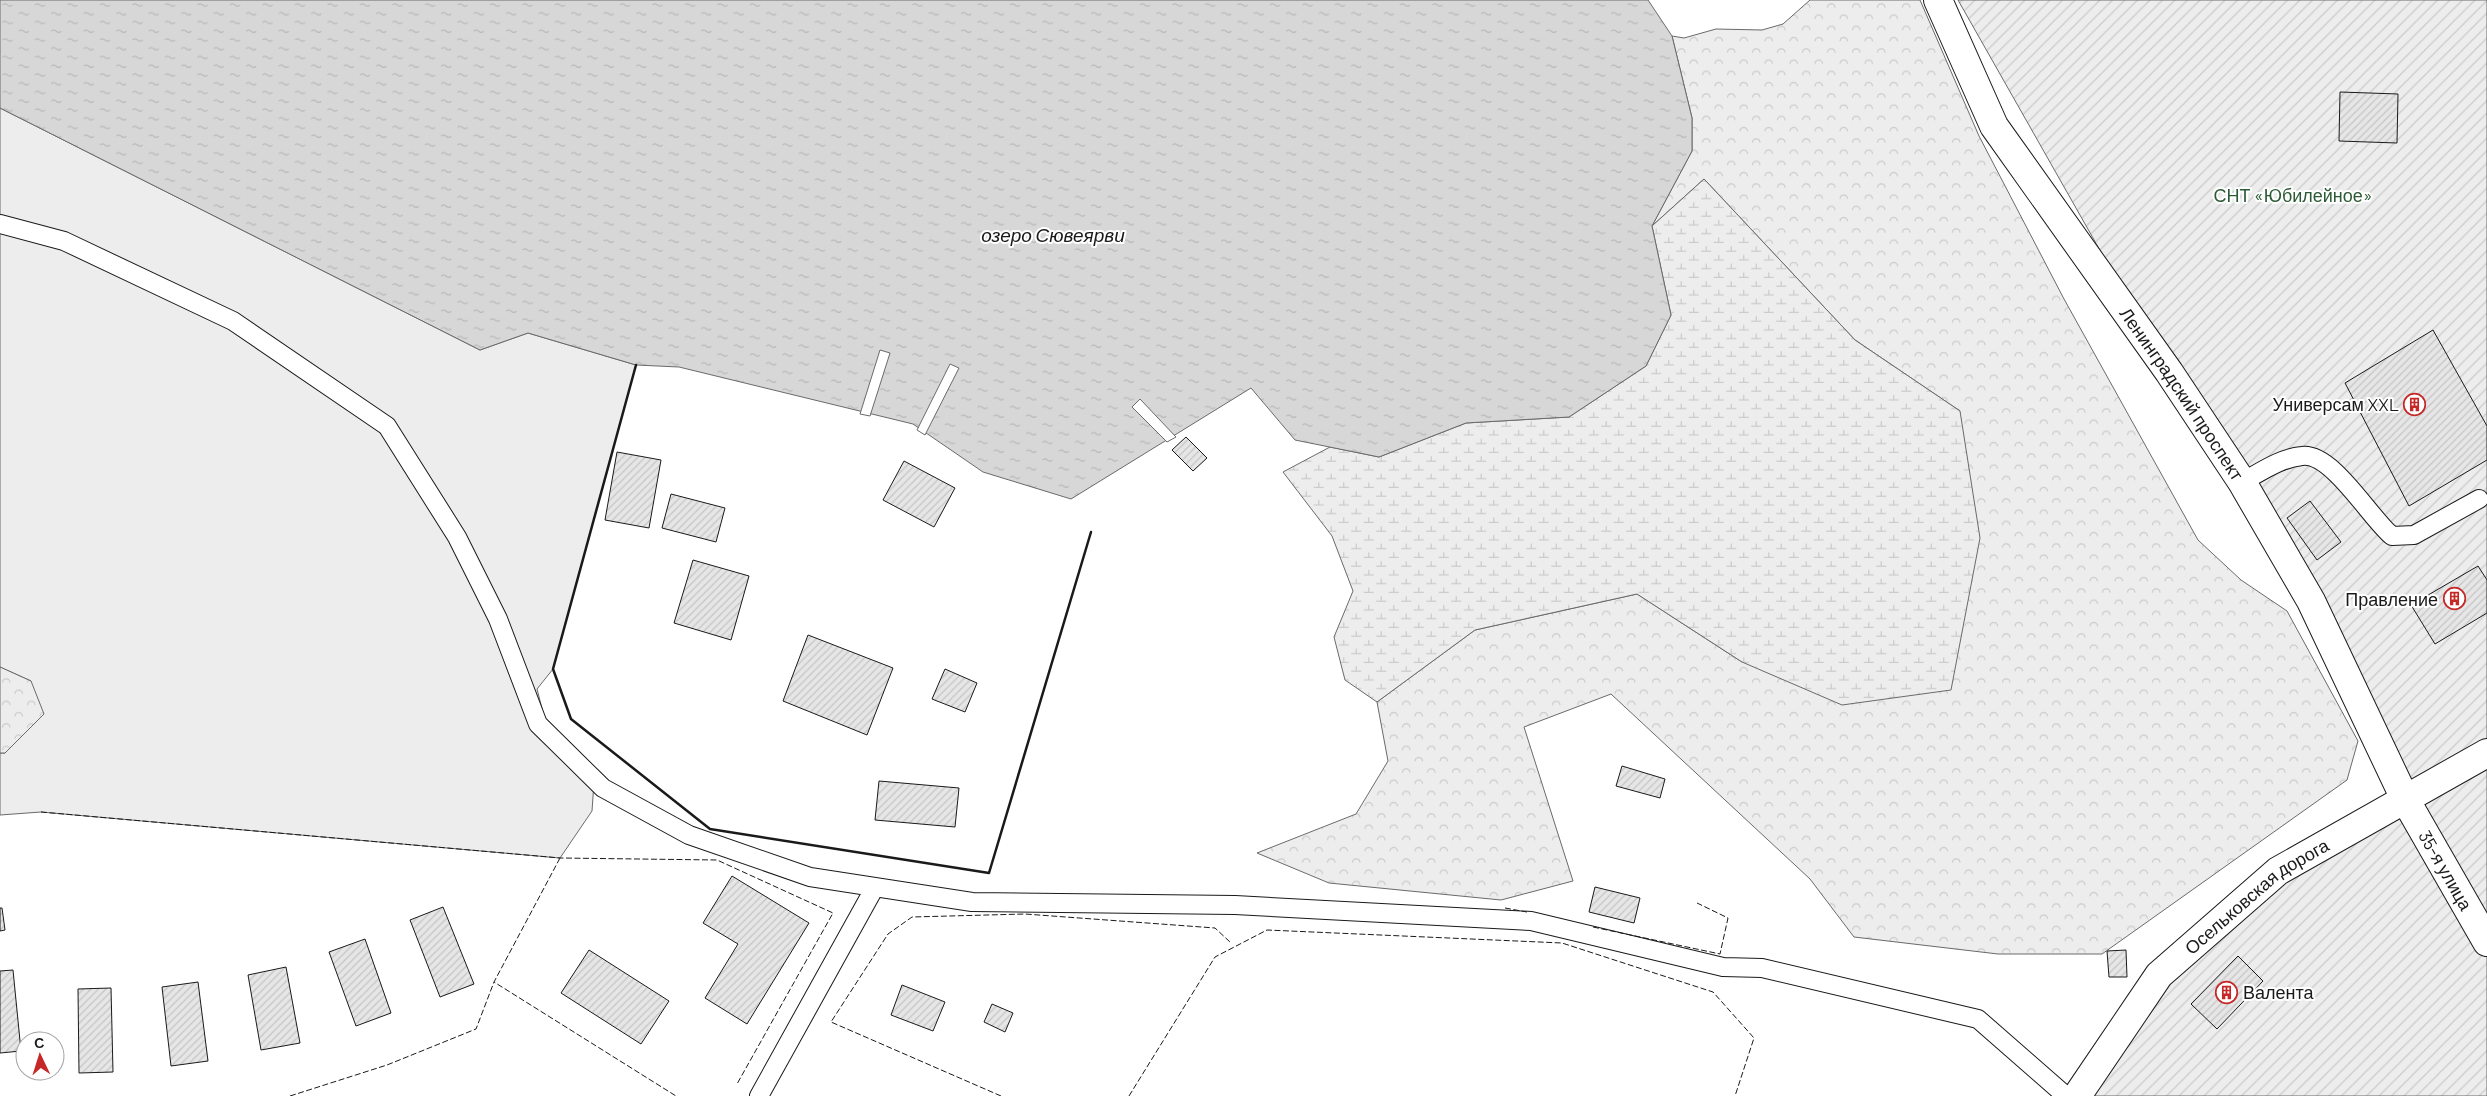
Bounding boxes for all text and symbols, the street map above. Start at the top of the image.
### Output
park label: СНТ «Юбилейное» [2213,184,2373,206]
water label: озеро Сювеярви [981,223,1125,246]
street label: Ленинградский проспект [2115,303,2249,484]
building icon: Универсам XXL [2403,392,2427,416]
place label: Универсам XXL [2273,393,2399,415]
building icon: Правление [2442,587,2466,611]
place label: Правление [2345,588,2438,610]
street label: 35-я улица [2414,826,2478,915]
street label: Осельковская дорога [2180,833,2333,959]
building icon: Валента [2215,980,2239,1004]
place label: Валента [2243,981,2315,1003]
north arrow [15,1031,65,1081]
text: С [33,1034,45,1051]

